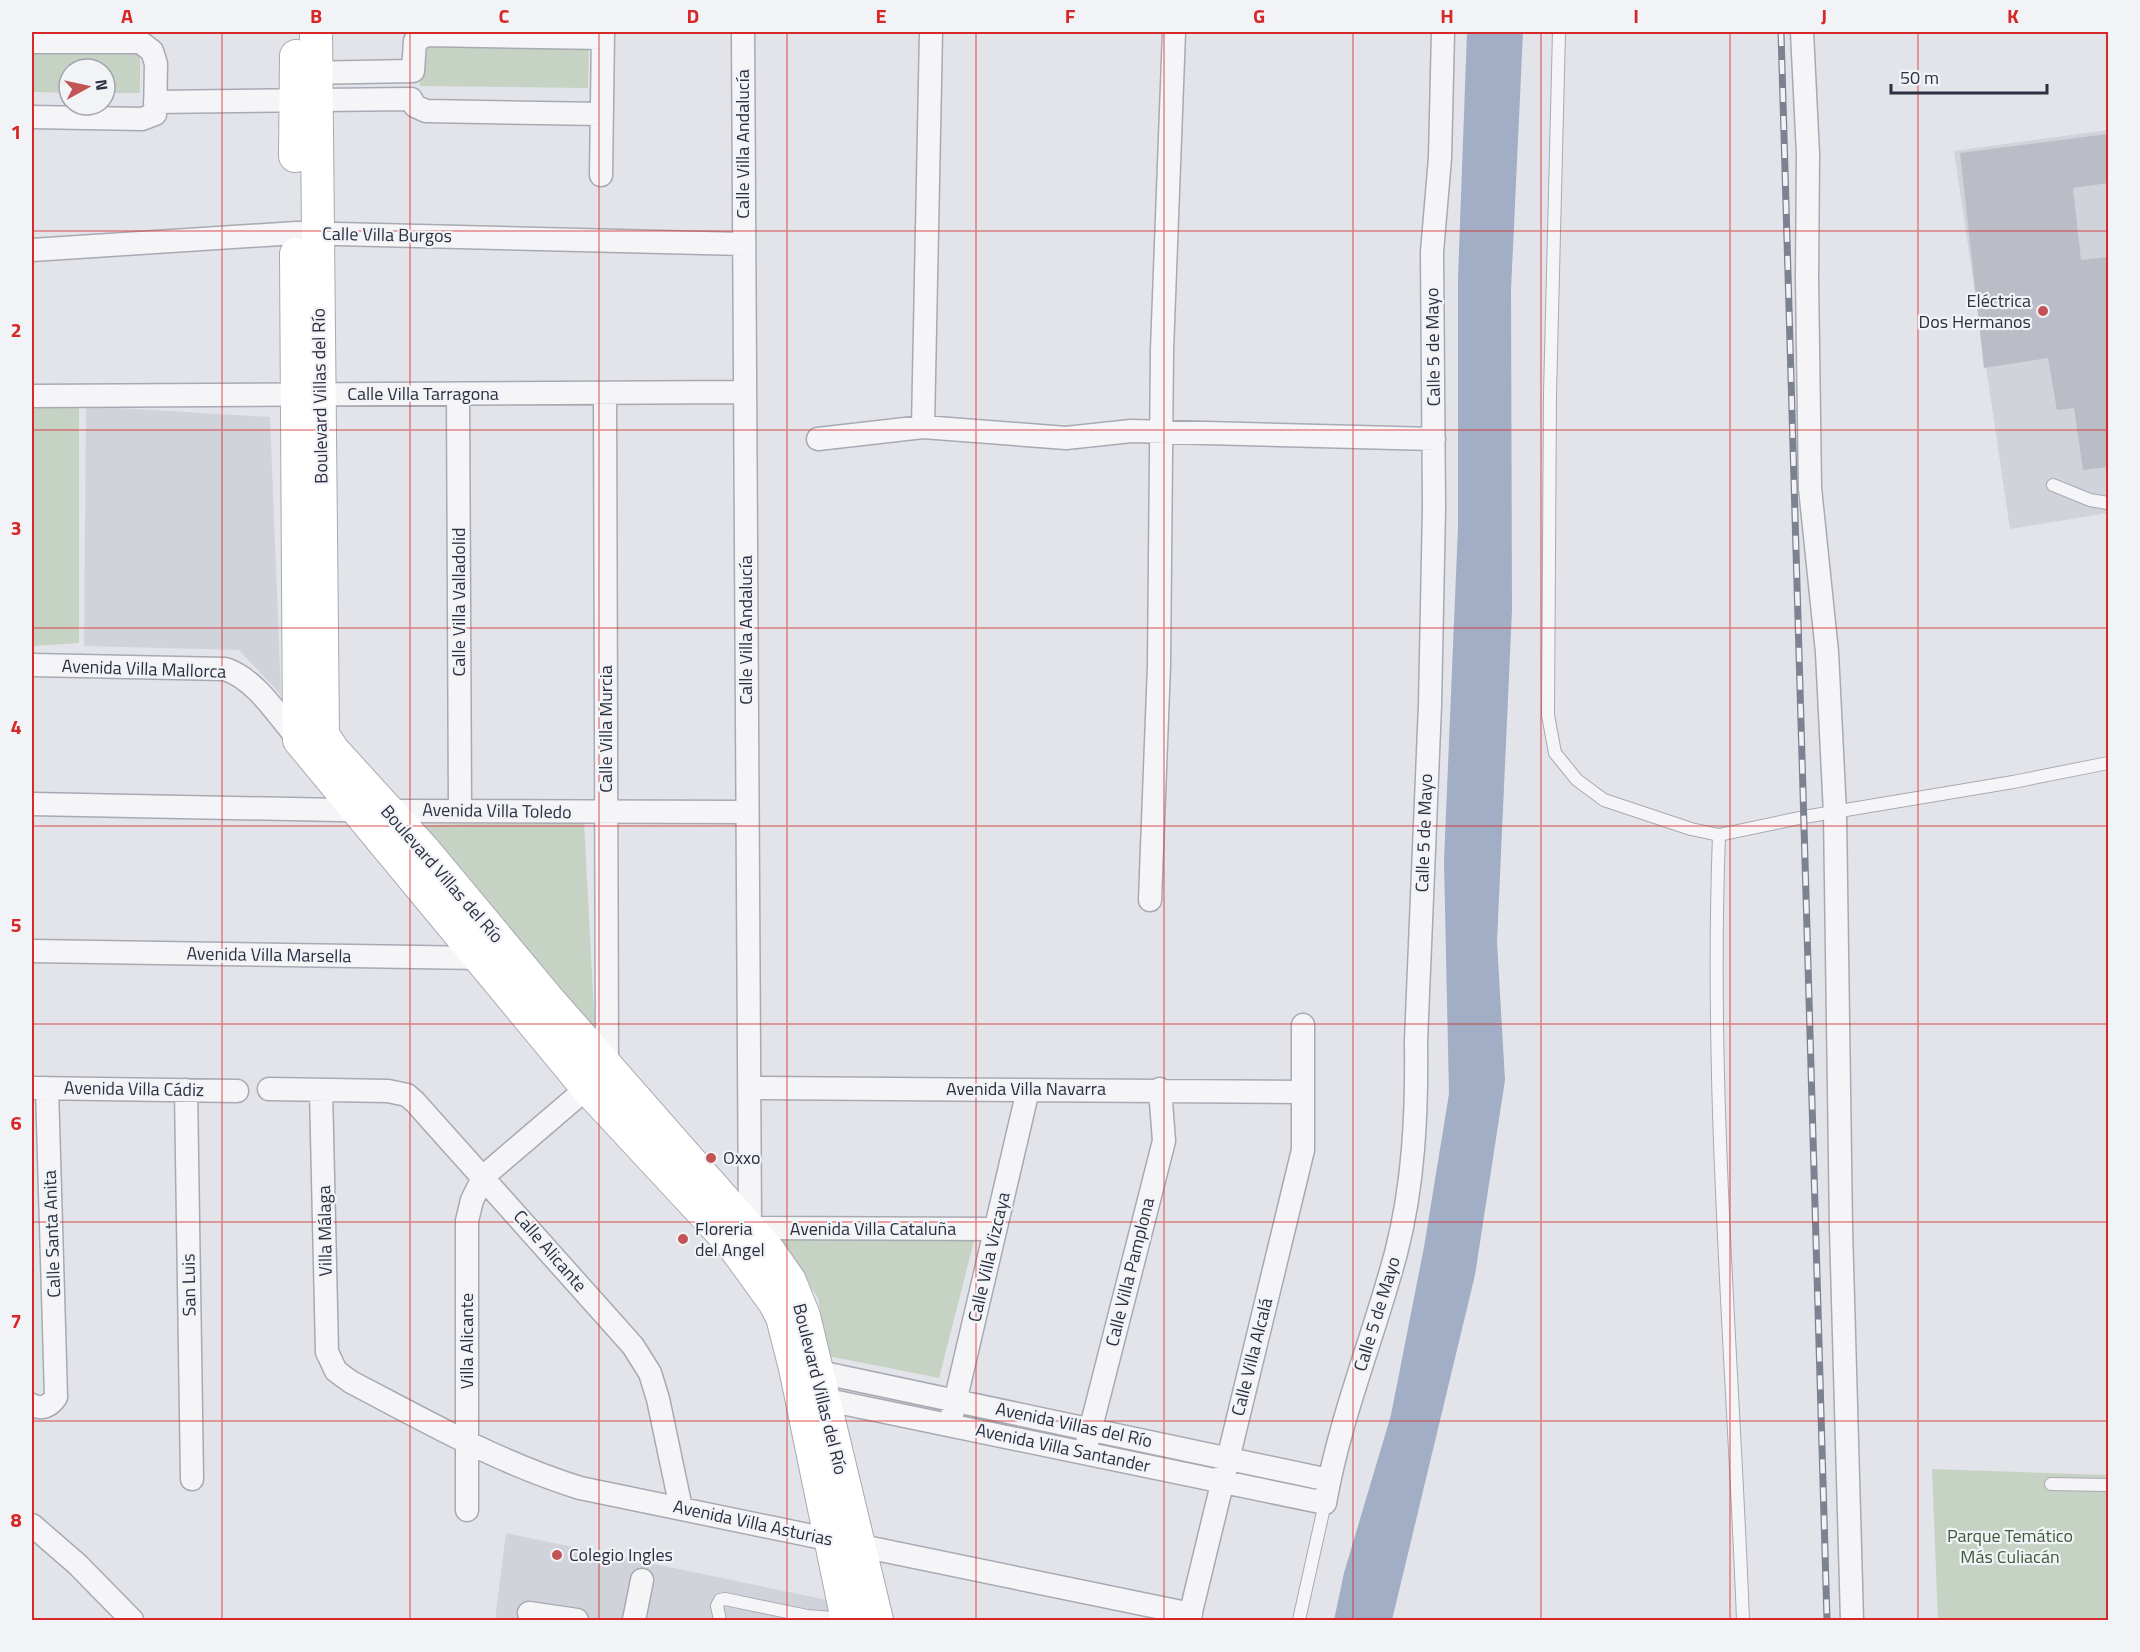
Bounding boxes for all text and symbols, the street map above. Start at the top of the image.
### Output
text: A [121,0,133,31]
text: B [310,0,322,31]
text: C [499,0,510,31]
text: D [687,0,699,31]
text: E [875,0,887,31]
text: F [1065,0,1076,31]
text: G [1253,0,1265,31]
text: H [1440,0,1454,31]
text: I [1633,0,1639,31]
text: J [1821,0,1827,31]
text: K [2007,0,2019,31]
north arrow [57,57,117,117]
scale bar [1891,57,2047,95]
text: 50 m [1900,64,1939,91]
street label: Calle Villa Andalucía [729,69,756,219]
text: N [89,78,115,92]
text: 1 [10,116,22,147]
street label: Calle Villa Burgos [322,220,452,249]
street label: Calle 5 de Mayo [1418,287,1447,407]
place label: Eléctrica Dos Hermanos [1919,287,2031,335]
marker: Eléctrica Dos Hermanos [2036,304,2050,318]
street label: Boulevard Villas del Río [304,308,335,484]
text: 2 [10,314,22,345]
street label: Calle Villa Tarragona [347,380,499,407]
text: 3 [10,512,22,543]
street label: Calle Villa Valladolid [445,528,472,676]
street label: Calle Villa Andalucía [732,555,759,705]
street label: Avenida Villa Mallorca [61,652,227,685]
street label: Calle Villa Murcia [592,665,619,793]
text: 4 [10,711,22,742]
street label: Calle 5 de Mayo [1408,773,1439,893]
street label: Avenida Villa Toledo [422,796,572,825]
street label: Boulevard Villas del Río [375,799,510,949]
text: 5 [10,909,22,940]
street label: Avenida Villa Marsella [186,940,352,969]
street label: Avenida Villa Cádiz [64,1074,204,1103]
street label: Avenida Villa Navarra [946,1075,1106,1102]
text: 6 [10,1107,22,1138]
place label: Oxxo [723,1144,760,1171]
marker: Oxxo [704,1151,718,1165]
street label: Calle Santa Anita [36,1170,67,1298]
street label: Villa Málaga [310,1185,339,1277]
street label: Calle Villa Vizcaya [960,1189,1017,1325]
street label: Calle Villa Pamplona [1098,1195,1161,1349]
street label: Calle Alicante [507,1204,594,1298]
place label: Floreria del Angel [695,1215,765,1263]
street label: Avenida Villa Cataluña [790,1215,956,1242]
marker: Floreria del Angel [676,1232,690,1246]
street label: San Luis [174,1253,203,1317]
street label: Calle 5 de Mayo [1346,1253,1407,1375]
street label: Villa Alicante [453,1293,480,1389]
street label: Calle Villa Alcalá [1224,1295,1279,1419]
street label: Boulevard Villas del Río [786,1300,855,1477]
text: 7 [10,1305,22,1336]
street label: Avenida Villas del Río [993,1395,1155,1454]
street label: Avenida Villa Santander [973,1416,1153,1479]
street label: Avenida Villa Asturias [671,1492,835,1553]
text: 8 [10,1504,22,1535]
park label: Parque Temático Más Culiacán [1947,1522,2073,1570]
place label: Colegio Ingles [569,1541,673,1568]
marker: Colegio Ingles [550,1548,564,1562]

